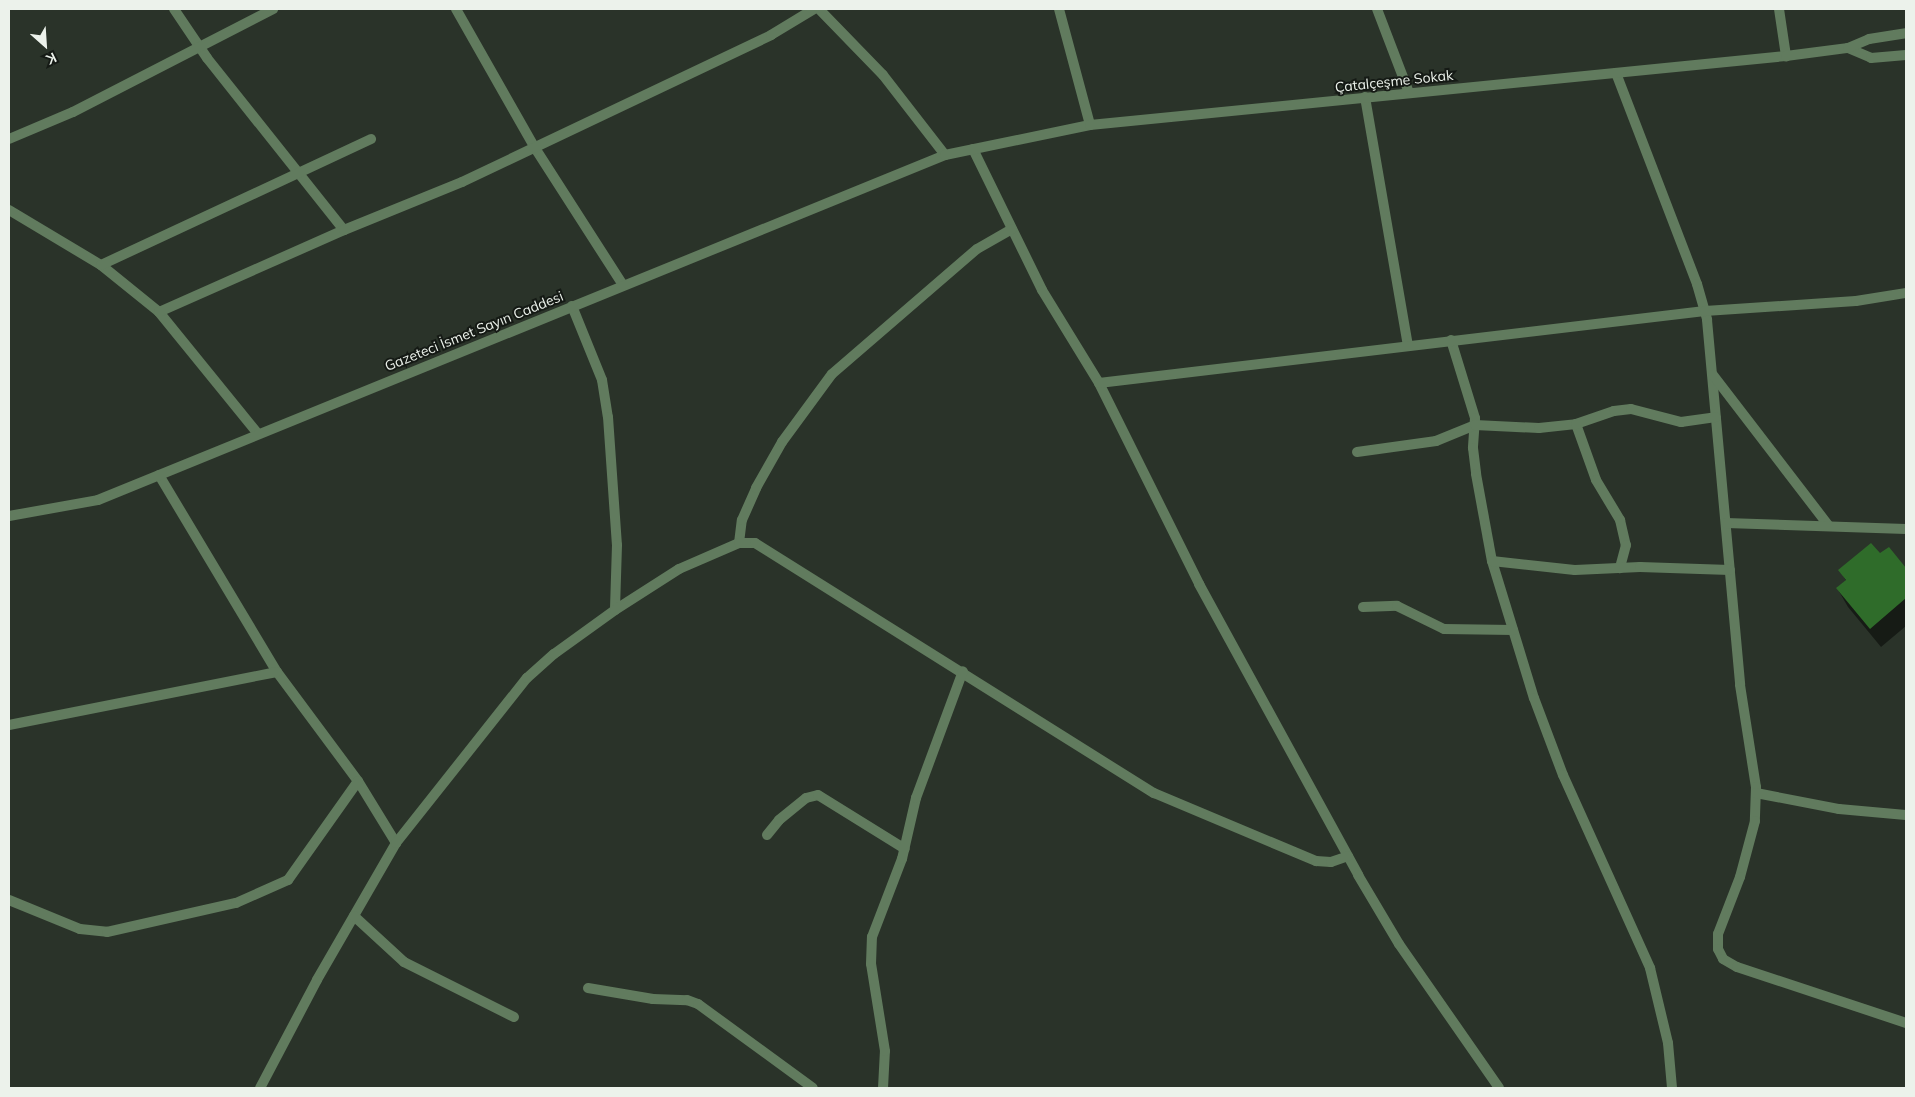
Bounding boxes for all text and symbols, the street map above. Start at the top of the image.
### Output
north arrow [20,20,70,70]
text: K [43,48,60,69]
street label: Çatalçeşme Sokak [1334,66,1454,96]
street label: Gazeteci İsmet Sayın Caddesi [382,287,566,375]

